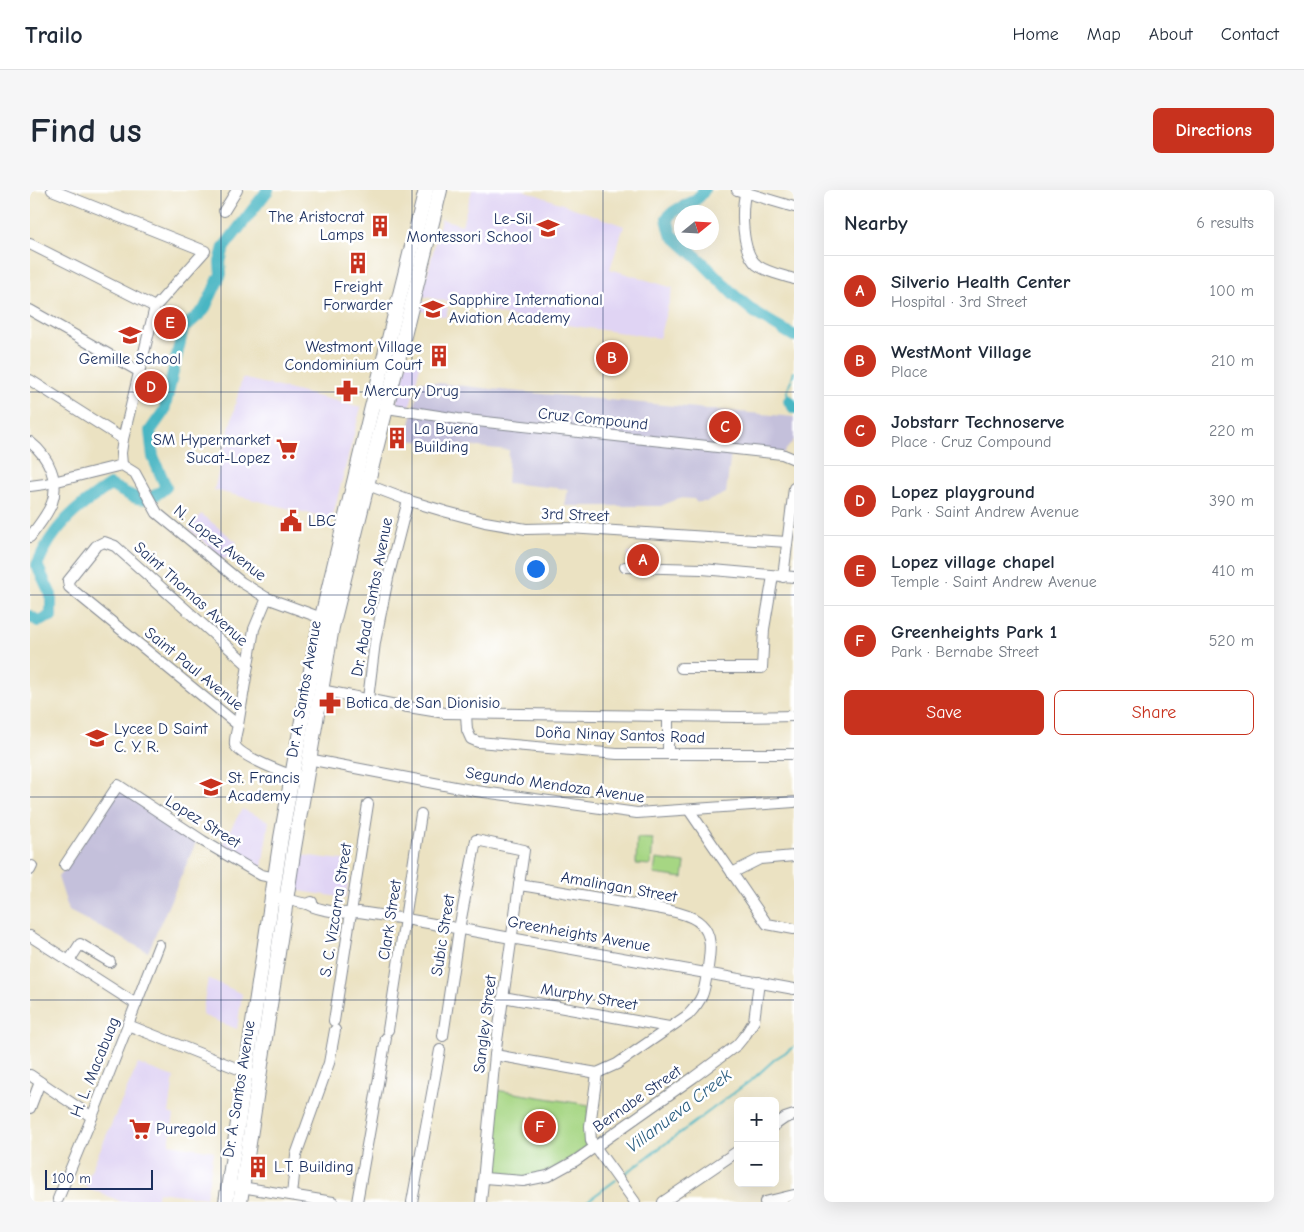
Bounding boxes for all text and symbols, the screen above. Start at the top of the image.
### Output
text: Trailo [25,21,83,49]
text: Home [1012,24,1059,45]
text: Map [1087,24,1121,45]
text: About [1149,24,1193,45]
text: Contact [1221,24,1279,45]
button: Directions [1153,108,1274,153]
text: Find us [30,110,142,151]
north arrow [674,205,719,250]
place label: The Aristocrat Lamps [269,208,364,244]
place label: Le-Sil Montessori School [407,210,532,246]
text: Nearby [844,211,908,235]
building icon: The Aristocrat Lamps [367,213,393,239]
text: 6 results [1196,214,1254,232]
school or university icon: Le-Sil Montessori School [535,215,561,241]
building icon: Freight Forwarder [345,250,371,276]
text: Silverio Health Center [891,271,1070,293]
place label: Freight Forwarder [323,278,393,314]
text: A [856,282,864,300]
text: 100 m [1210,282,1254,300]
place label: Sapphire International Aviation Academy [449,291,603,327]
text: Hospital · 3rd Street [891,293,1027,311]
school or university icon: Sapphire International Aviation Academy [420,296,446,322]
pin: E [154,304,186,342]
school or university icon: Gemille School [117,322,143,348]
place label: Westmont Village Condominium Court [284,338,422,374]
pin: B [596,339,628,377]
text: WestMont Village [891,341,1031,363]
building icon: Westmont Village Condominium Court [426,343,452,369]
place label: Gemille School [79,350,181,368]
text: B [855,352,865,370]
text: 210 m [1211,352,1254,370]
text: Place [891,363,927,381]
pin: D [135,368,167,406]
pharmacy icon: Mercury Drug [334,378,360,404]
place label: Mercury Drug [364,382,459,400]
street label: Cruz Compound [537,404,649,434]
pin: C [709,408,741,446]
text: Jobstarr Technoserve [891,411,1064,433]
place label: La Buena Building [414,420,479,456]
text: C [855,422,865,440]
text: 220 m [1209,422,1254,440]
building icon: La Buena Building [384,425,410,451]
place label: SM Hypermarket Sucat-Lopez [153,431,270,467]
text: Place · Cruz Compound [891,433,1052,451]
supermarket icon: SM Hypermarket Sucat-Lopez [274,436,300,462]
text: Lopez playground [891,481,1035,503]
text: D [855,492,865,510]
text: 390 m [1209,492,1254,510]
street label: N. Lopez Avenue [170,501,270,585]
text: Park · Saint Andrew Avenue [891,503,1079,521]
street label: 3rd Street [541,505,610,525]
public building icon: LBC [278,508,304,534]
place label: LBC [308,512,336,530]
street label: Dr. Abad Santos Avenue [348,516,396,678]
street label: Saint Thomas Avenue [130,538,252,650]
pin: A [627,541,659,579]
text: Lopez village chapel [891,551,1055,573]
your location [523,556,549,582]
text: E [855,562,865,580]
text: 410 m [1212,562,1254,580]
text: Temple · Saint Andrew Avenue [891,573,1097,591]
street label: Dr. A. Santos Avenue [283,619,325,759]
text: Greenheights Park 1 [891,621,1057,643]
street label: Saint Paul Avenue [141,624,247,714]
text: F [855,632,865,650]
text: 520 m [1209,632,1254,650]
text: Park · Bernabe Street [891,643,1039,661]
pharmacy icon: Botica de San Dionisio [317,690,343,716]
button: Save [844,690,1044,735]
button: Share [1054,690,1254,735]
place label: Botica de San Dionisio [346,694,500,712]
place label: Lycee D Saint C. Y. R. [114,720,208,756]
street label: Doña Ninay Santos Road [535,723,705,747]
school or university icon: Lycee D Saint C. Y. R. [84,725,110,751]
street label: Segundo Mendoza Avenue [464,764,646,806]
place label: St. Francis Academy [228,769,300,805]
school or university icon: St. Francis Academy [198,774,224,800]
street label: Lopez Street [162,792,244,852]
street label: S. C. Vizcarra Street [317,841,356,978]
street label: Amalingan Street [559,868,679,906]
street label: Clark Street [375,878,405,961]
street label: Subic Street [428,893,458,977]
street label: Greenheights Avenue [506,913,652,955]
street label: Sangley Street [470,974,500,1074]
street label: Murphy Street [539,980,639,1014]
street label: H. L. Macabuag [67,1014,123,1120]
street label: Dr. A. Santos Avenue [219,1019,259,1159]
street label: Bernabe Street [589,1062,685,1136]
water label: Villanueva Creek [622,1064,736,1157]
map controls [734,1097,779,1187]
button: + [734,1097,779,1142]
pin: F [524,1108,556,1146]
supermarket icon: Puregold [127,1116,153,1142]
place label: Puregold [156,1120,216,1138]
button: − [734,1142,779,1187]
building icon: L.T. Building [245,1154,271,1180]
place label: L.T. Building [274,1158,354,1176]
scale bar [45,1167,152,1190]
text: 100 m [52,1170,91,1187]

